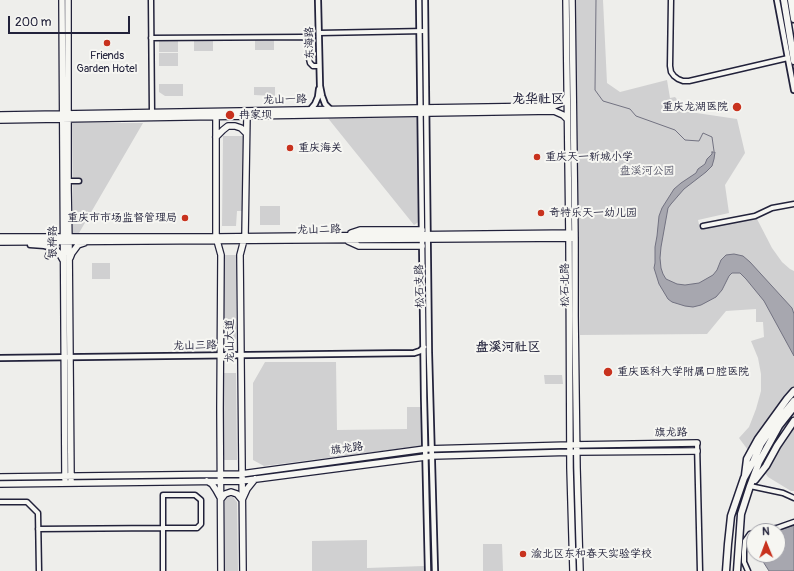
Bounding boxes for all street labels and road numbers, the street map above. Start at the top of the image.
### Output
street label: 东海路 [303,26,317,60]
street label: 龙山一路 [263,93,307,107]
street label: 龙山二路 [297,223,341,237]
street label: 银桦路 [46,226,60,258]
street label: 松石北路 [558,263,572,307]
street label: 松石支路 [413,264,427,308]
street label: 龙山大道 [223,319,237,363]
street label: 龙山三路 [173,339,217,353]
street label: 旗龙路 [654,426,688,440]
street label: 旗龙路 [330,440,364,458]

